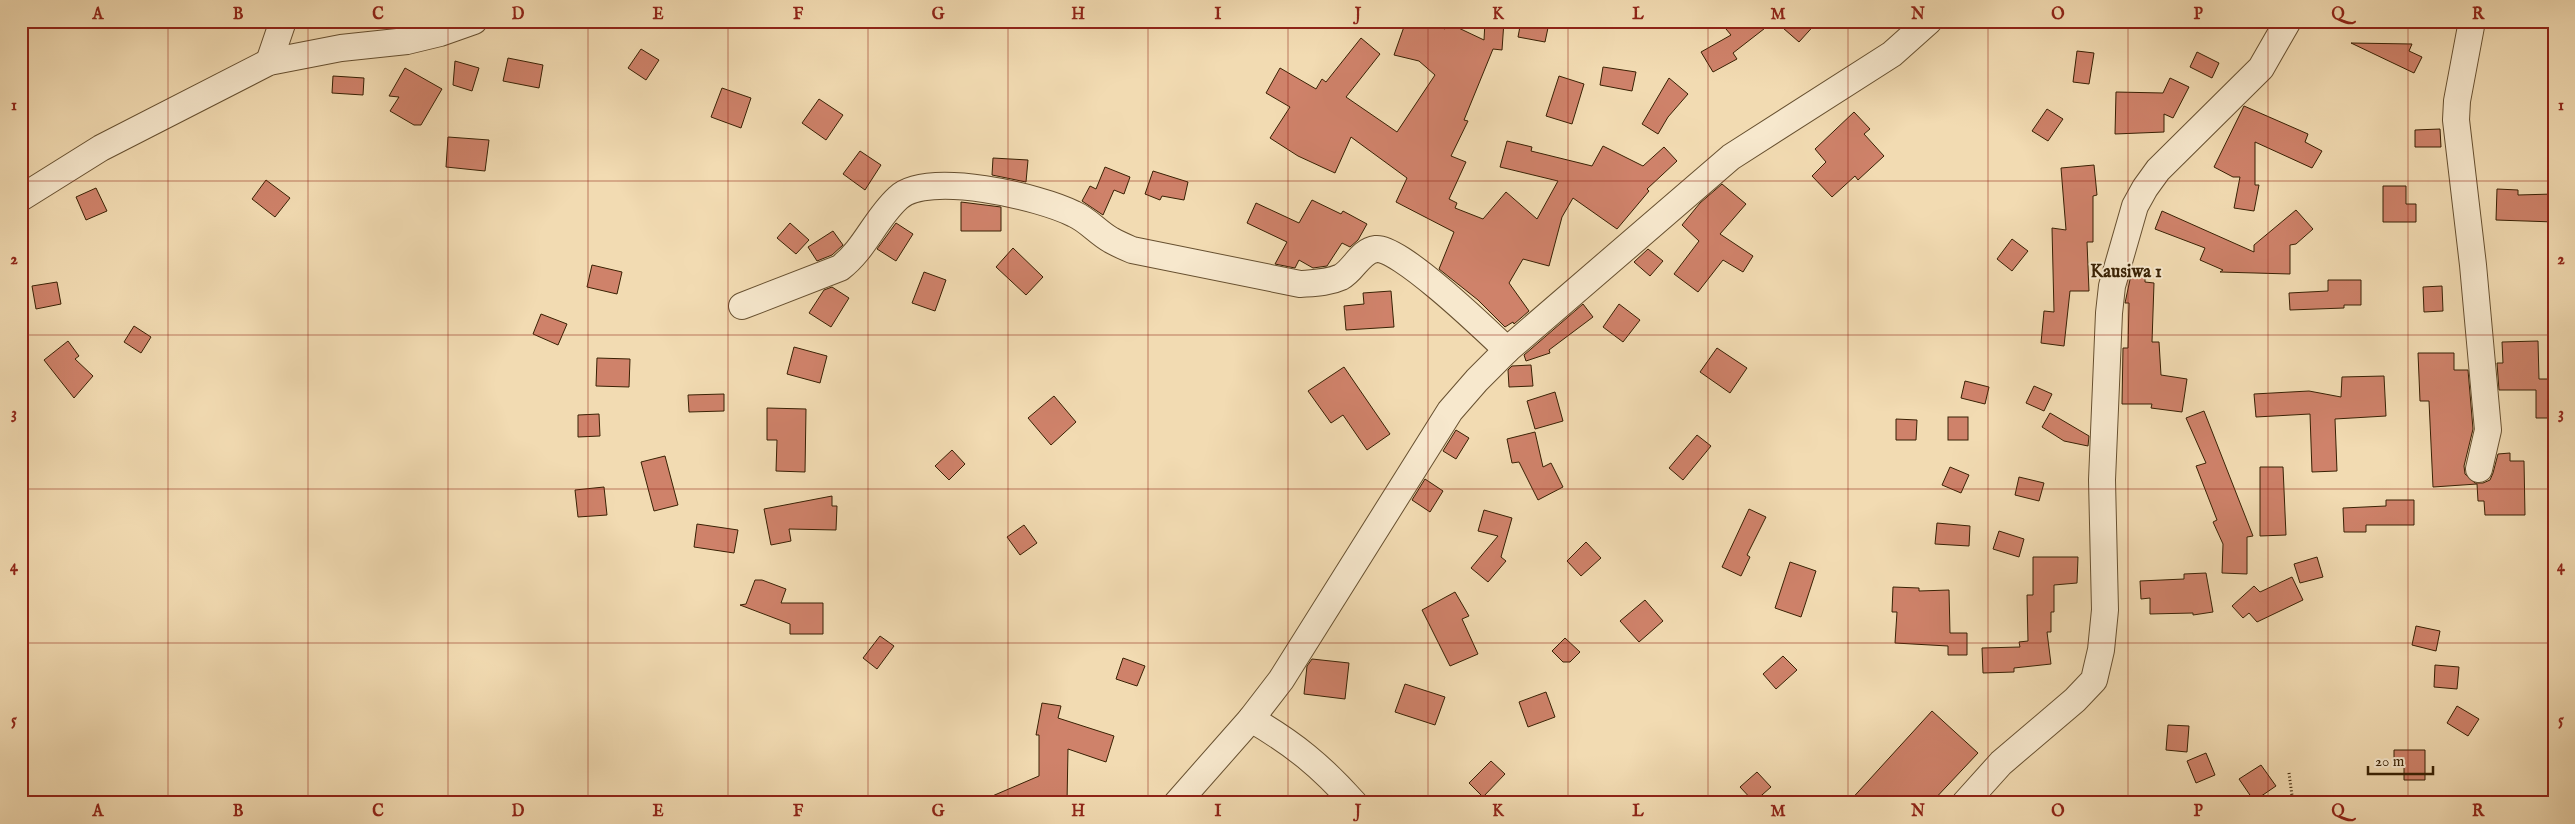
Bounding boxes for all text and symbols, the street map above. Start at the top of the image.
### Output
text: A [92,5,105,25]
text: B [233,5,244,25]
text: C [372,5,384,25]
text: D [512,5,525,25]
text: E [652,5,664,25]
text: F [793,5,804,25]
text: G [932,5,945,25]
text: H [1071,5,1085,25]
text: I [1215,5,1222,25]
text: J [1353,5,1362,25]
text: K [1492,5,1505,25]
text: L [1632,5,1644,25]
text: M [1770,5,1786,25]
text: N [1910,5,1925,25]
text: O [2051,5,2065,25]
text: P [2193,5,2203,25]
text: Q [2331,5,2356,25]
text: R [2472,5,2485,25]
text: 1 [11,96,17,116]
text: 1 [2558,96,2564,116]
text: 2 [10,250,18,270]
text: 2 [2557,250,2565,270]
district label: Kausiwa 1 [2090,261,2162,284]
text: 3 [11,404,17,424]
text: 3 [2558,404,2564,424]
text: 4 [10,557,19,577]
text: 4 [2557,557,2566,577]
text: 5 [11,711,17,731]
text: 5 [2558,711,2564,731]
scale bar [2368,744,2432,776]
text: 20 m [2375,752,2405,771]
text: A [92,802,105,822]
text: B [233,802,244,822]
text: C [372,802,384,822]
text: D [512,802,525,822]
text: E [652,802,664,822]
text: F [793,802,804,822]
text: G [932,802,945,822]
text: H [1071,802,1085,822]
text: I [1215,802,1222,822]
text: J [1353,802,1362,822]
text: K [1492,802,1505,822]
text: L [1632,802,1644,822]
text: M [1770,802,1786,822]
text: N [1910,802,1925,822]
text: O [2051,802,2065,822]
text: P [2193,802,2203,822]
text: Q [2331,802,2356,822]
text: R [2472,802,2485,822]

